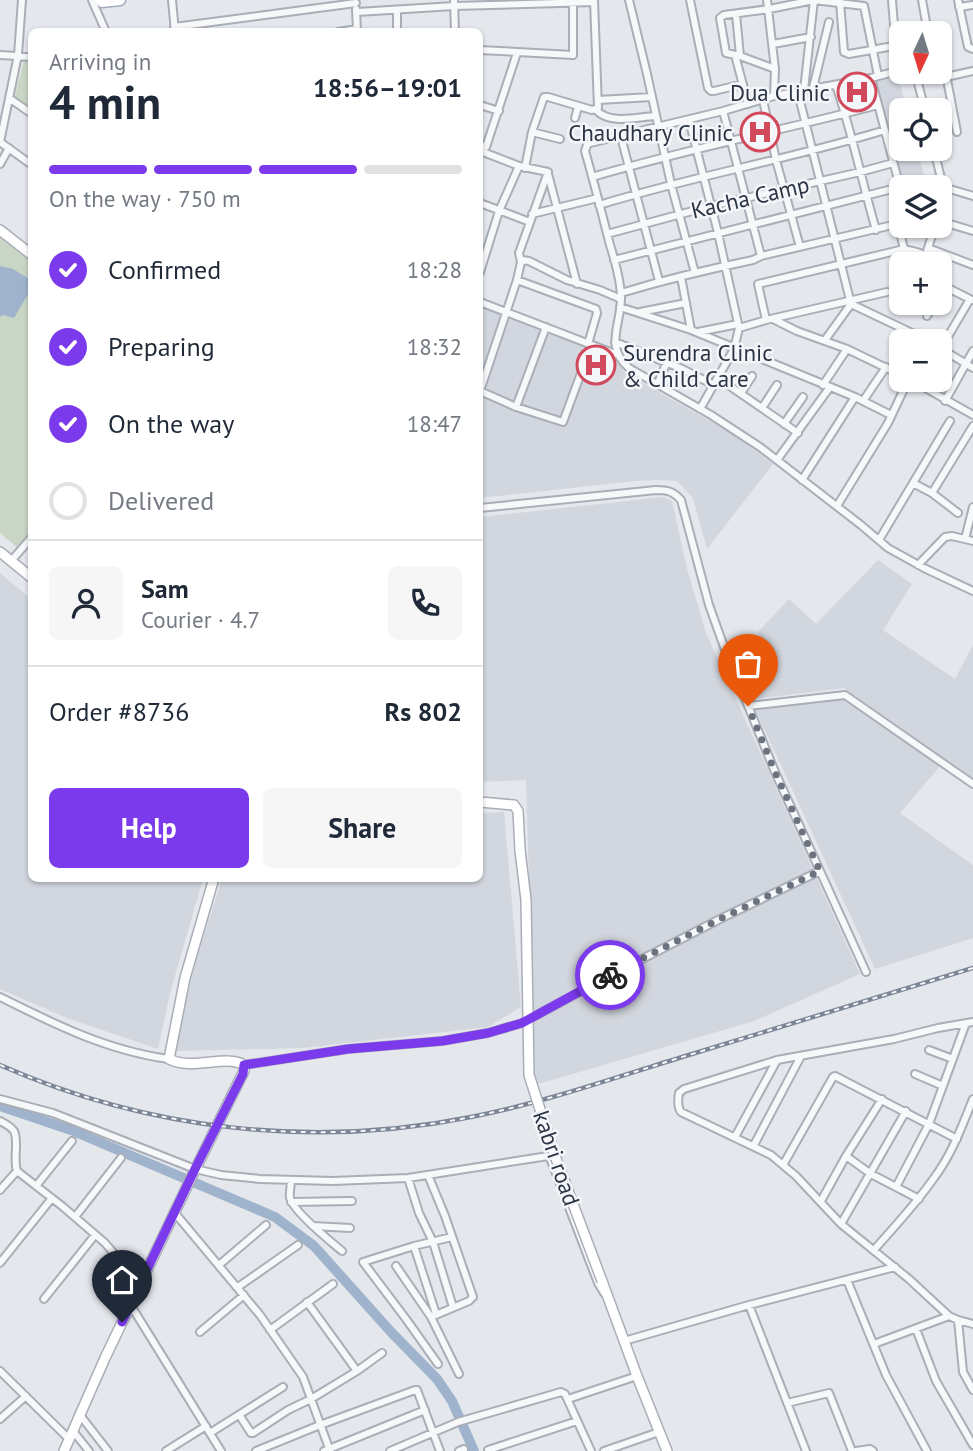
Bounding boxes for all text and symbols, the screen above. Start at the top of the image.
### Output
north arrow [889,21,952,84]
map controls [889,21,952,392]
text: Arriving in [49,47,151,76]
text: 18:56–19:01 [313,71,462,104]
hospital icon: Dua Clinic [836,71,878,113]
text: 4 min [49,72,161,132]
place label: Dua Clinic [730,78,830,107]
button: locate [889,98,952,161]
hospital icon: Chaudhary Clinic [739,111,781,153]
place label: Chaudhary Clinic [568,118,733,147]
street label: Kacha Camp [688,169,812,225]
button: layers [889,175,952,238]
text: On the way · 750 m [49,184,241,213]
icon: check [49,251,87,289]
button: + [889,252,952,315]
text: Confirmed [108,253,221,286]
text: 18:28 [407,255,462,284]
icon: check [49,328,87,366]
button: − [889,329,952,392]
text: Preparing [108,330,215,363]
text: 18:32 [407,332,462,361]
place label: Surendra Clinic & Child Care [623,338,773,393]
hospital icon: Surendra Clinic & Child Care [575,344,617,386]
icon: check [49,405,87,443]
text: On the way [108,407,234,440]
text: 18:47 [407,409,462,438]
text: Delivered [108,484,214,517]
button: person [49,566,123,640]
button: phone [388,566,462,640]
text: Sam [141,572,189,605]
text: Courier · 4.7 [141,605,260,634]
pin [718,634,778,706]
icon: bag [729,645,767,683]
text: Order #8736 [49,695,189,728]
text: Rs 802 [385,695,462,728]
button: Help [49,788,249,868]
button: Share [263,788,462,868]
courier [575,940,645,1010]
icon: bike [591,956,629,994]
street label: kabri road [527,1107,587,1209]
pin [92,1250,152,1322]
icon: home [103,1261,141,1299]

